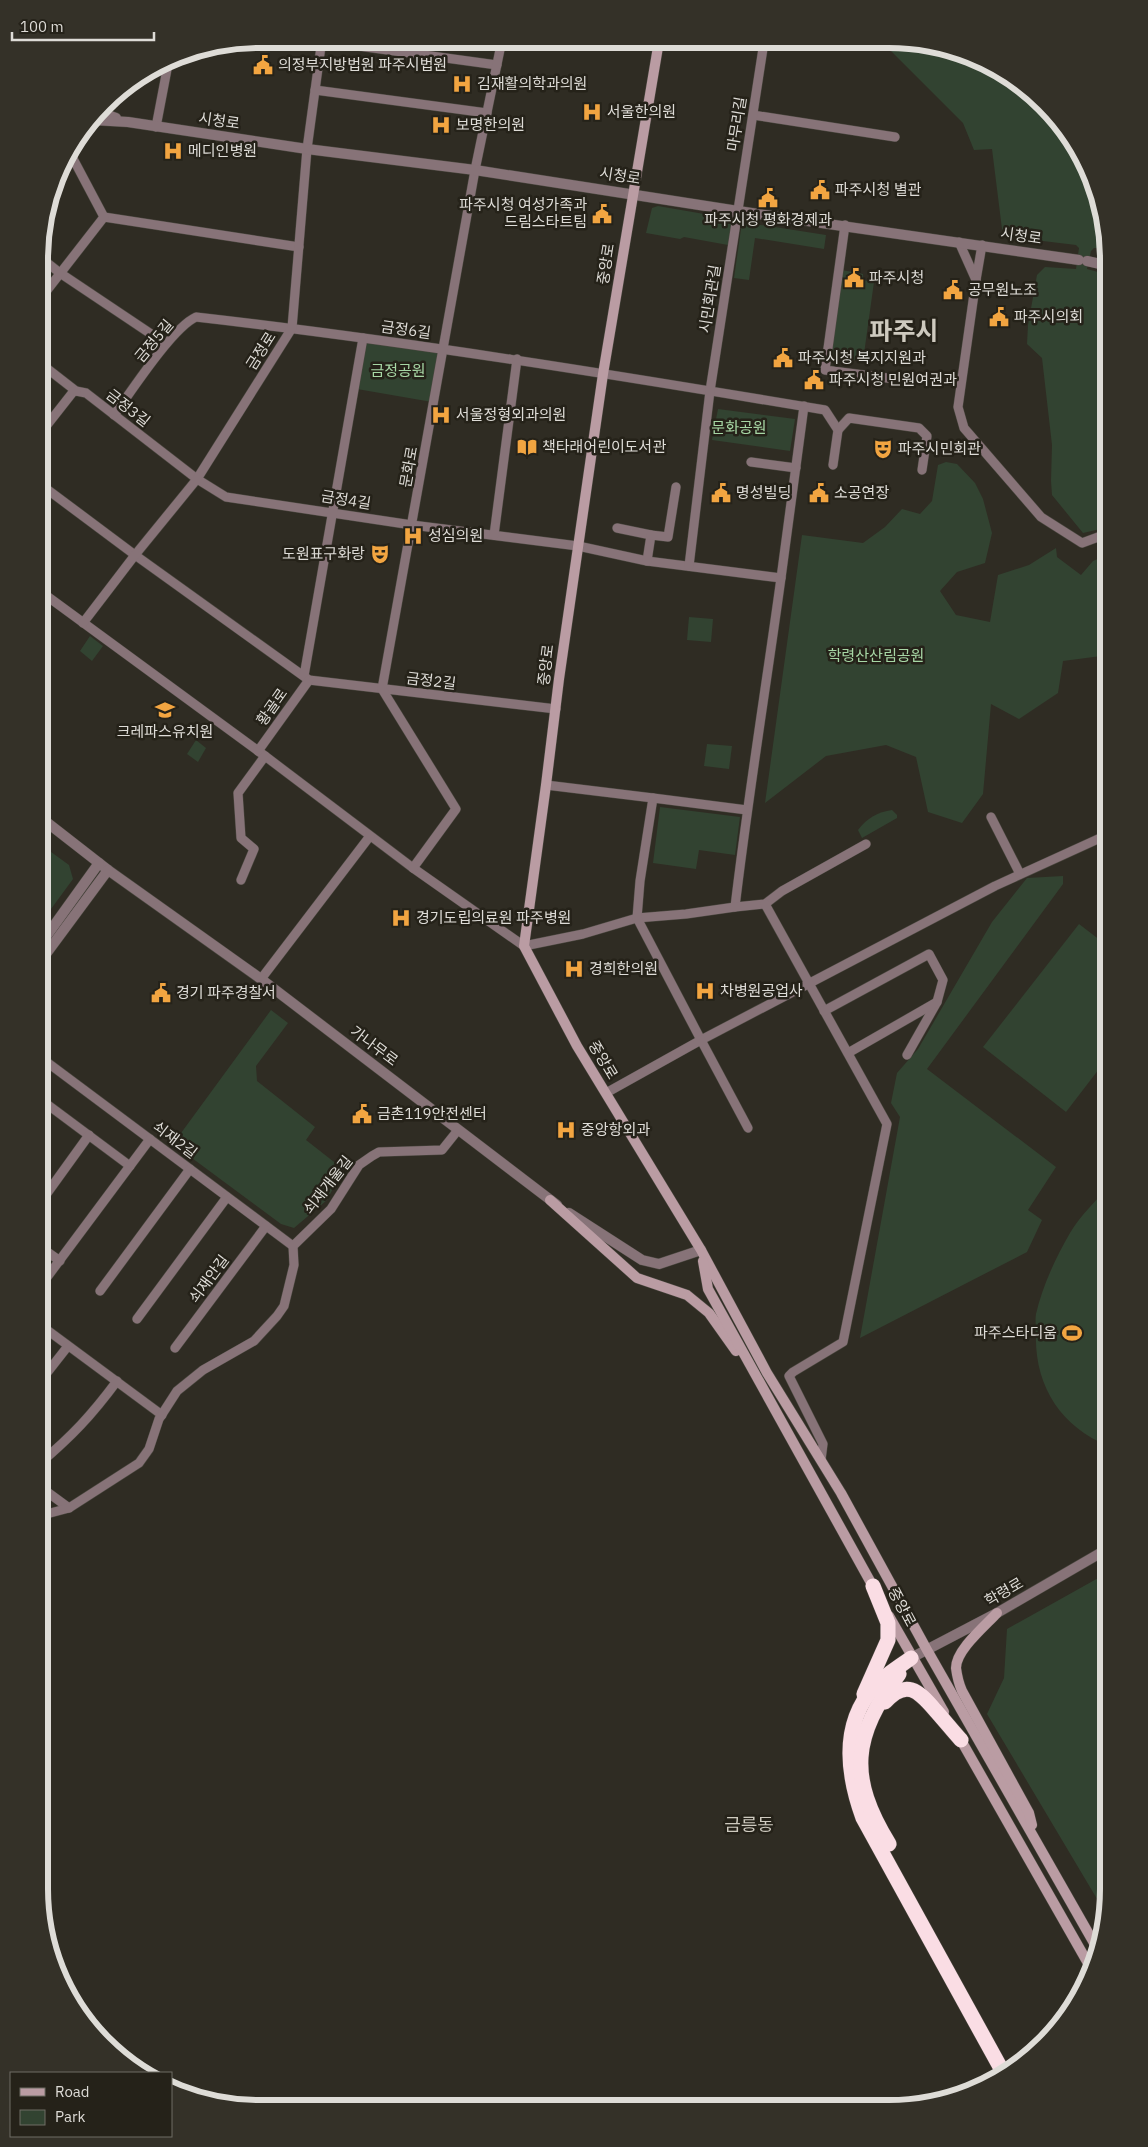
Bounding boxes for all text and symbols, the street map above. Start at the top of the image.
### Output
scale bar [12,10,155,42]
text: 100 m [20,17,64,36]
public building icon: 의정부지방법원 파주시법원 [252,54,274,76]
place label: 의정부지방법원 파주시법원 [278,55,447,74]
hospital icon: 김재활의학과의원 [451,73,473,95]
place label: 김재활의학과의원 [477,74,587,93]
street label: 마무리길 [723,95,750,153]
hospital icon: 서울한의원 [581,101,603,123]
place label: 서울한의원 [607,102,676,121]
street label: 시청로 [197,108,241,133]
hospital icon: 보명한의원 [430,114,452,136]
place label: 보명한의원 [456,115,525,134]
hospital icon: 메디인병원 [162,140,184,162]
place label: 메디인병원 [188,141,257,160]
street label: 시청로 [598,163,642,188]
public building icon: 파주시청 별관 [809,179,831,201]
place label: 파주시청 별관 [835,180,922,199]
public building icon: 파주시청 평화경제과 [757,187,779,209]
place label: 파주시청 여성가족과 드림스타트팀 [459,195,587,231]
public building icon: 파주시청 여성가족과 드림스타트팀 [591,203,613,225]
place label: 파주시청 평화경제과 [704,210,832,229]
street label: 시청로 [999,223,1043,248]
street label: 중앙로 [593,242,618,286]
street label: 시민회관길 [695,263,724,334]
public building icon: 파주시청 [843,267,865,289]
place label: 파주시청 [869,268,924,287]
public building icon: 공무원노조 [942,279,964,301]
place label: 공무원노조 [968,280,1037,299]
public building icon: 파주시의회 [988,306,1010,328]
place label: 파주시의회 [1014,307,1083,326]
district label: 파주시 [869,314,939,347]
street label: 금정5길 [130,315,177,366]
street label: 금정6길 [380,317,432,342]
street label: 금정로 [242,328,280,373]
public building icon: 파주시청 복지지원과 [772,347,794,369]
place label: 파주시청 복지지원과 [798,348,926,367]
park label: 금정공원 [370,361,426,380]
public building icon: 파주시청 민원여권과 [803,369,825,391]
place label: 파주시청 민원여권과 [829,370,957,389]
street label: 금정3길 [103,385,154,431]
hospital icon: 서울정형외과의원 [430,404,452,426]
place label: 서울정형외과의원 [456,405,566,424]
park label: 문화공원 [711,418,767,437]
library icon: 책타래어린이도서관 [516,436,538,458]
place label: 책타래어린이도서관 [542,437,666,456]
theatre icon: 파주시민회관 [872,438,894,460]
place label: 파주시민회관 [898,439,981,458]
street label: 문화로 [396,445,421,489]
public building icon: 명성빌딩 [710,482,732,504]
public building icon: 소공연장 [808,482,830,504]
place label: 명성빌딩 [736,483,791,502]
place label: 소공연장 [834,483,889,502]
street label: 금정4길 [320,486,372,513]
hospital icon: 성심의원 [402,525,424,547]
place label: 성심의원 [428,526,483,545]
theatre icon: 도원표구화랑 [369,543,391,565]
place label: 도원표구화랑 [282,544,365,563]
street label: 중앙로 [534,643,557,687]
park label: 학령산산림공원 [828,646,924,665]
street label: 금정2길 [405,668,457,693]
street label: 황골로 [252,684,291,729]
school or university icon: 크레파스유치원 [154,699,176,721]
place label: 크레파스유치원 [117,722,213,741]
hospital icon: 경기도립의료원 파주병원 [390,907,412,929]
place label: 경기도립의료원 파주병원 [416,908,571,927]
hospital icon: 경희한의원 [563,958,585,980]
place label: 경희한의원 [589,959,658,978]
hospital icon: 차병원공업사 [694,980,716,1002]
place label: 차병원공업사 [720,981,803,1000]
public building icon: 경기 파주경찰서 [150,982,172,1004]
place label: 경기 파주경찰서 [176,983,276,1002]
street label: 가나무로 [347,1021,402,1070]
street label: 중앙로 [585,1037,622,1082]
public building icon: 금촌119안전센터 [351,1103,373,1125]
place label: 금촌119안전센터 [377,1104,487,1123]
street label: 쇠재2길 [149,1117,201,1162]
hospital icon: 중앙항외과 [555,1119,577,1141]
place label: 중앙항외과 [581,1120,650,1139]
street label: 쇠재개울길 [299,1152,356,1218]
street label: 쇠재안길 [184,1251,233,1306]
sports icon: 파주스타디움 [1061,1322,1083,1344]
place label: 파주스타디움 [974,1323,1057,1342]
street label: 학령로 [981,1573,1026,1610]
street label: 중앙로 [884,1584,921,1630]
district label: 금릉동 [724,1813,774,1836]
legend [10,2072,172,2137]
text: Road [55,2082,90,2101]
text: Park [55,2107,85,2126]

